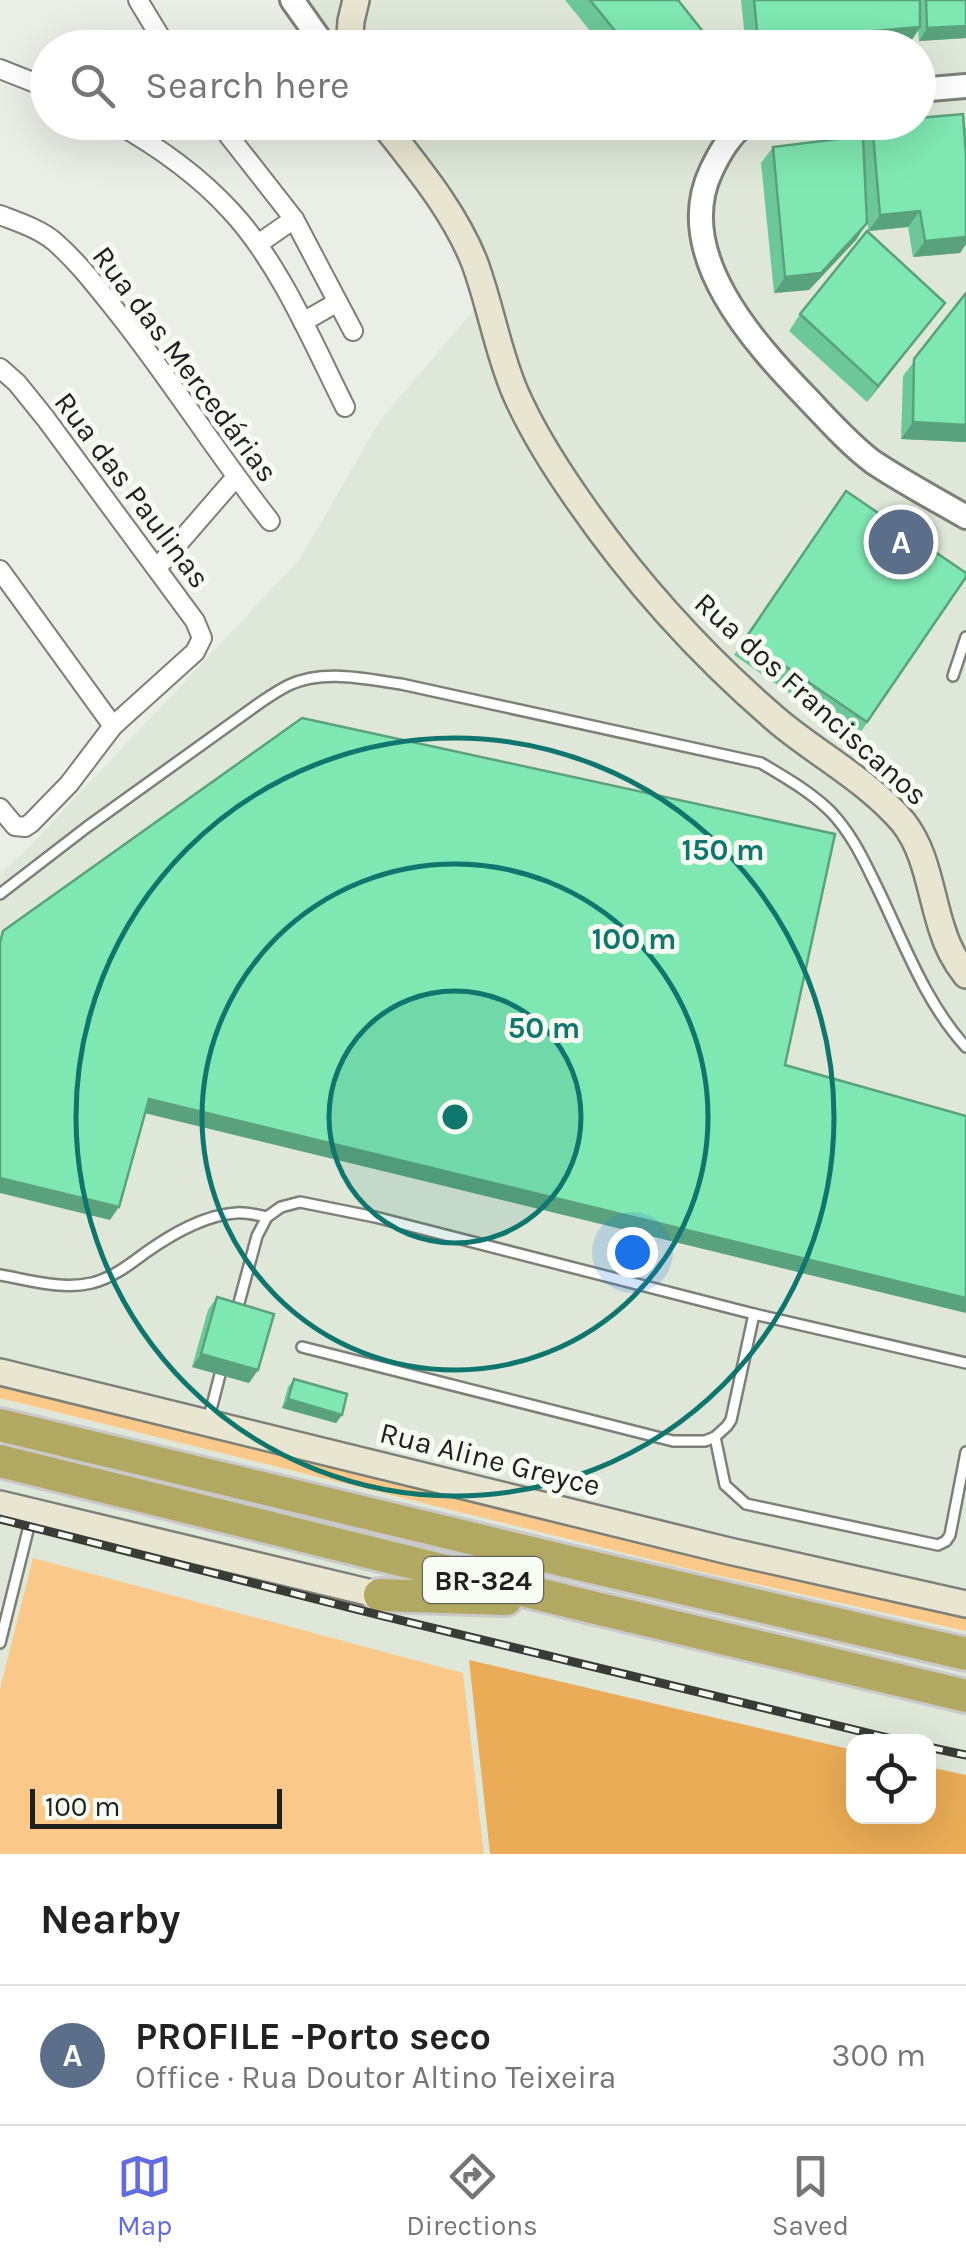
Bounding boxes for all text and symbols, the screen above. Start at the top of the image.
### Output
search box [30,30,936,140]
icon: search [65,58,120,113]
text: Search here [145,63,349,108]
street label: Rua das Mercedárias [84,239,286,489]
street label: Rua das Paulinas [46,385,218,595]
pin: A [868,504,934,580]
street label: Rua dos Franciscanos [687,585,935,813]
text: 150 m [681,832,765,868]
text: 100 m [592,921,676,957]
text: 50 m [508,1010,580,1046]
centre of rings [437,1099,473,1135]
your location [607,1227,658,1278]
street label: Rua Aline Greyce [376,1414,604,1504]
road number: BR-324 [423,1557,543,1603]
map controls [846,1734,936,1824]
button: locate [846,1734,936,1824]
scale bar [30,1784,282,1828]
text: 100 m [45,1790,120,1823]
text: Nearby [40,1894,180,1944]
text: PROFILE -Porto seco [135,2014,491,2059]
text: A [62,2037,83,2074]
text: 300 m [832,2037,926,2074]
text: Office · Rua Doutor Altino Teixeira [135,2059,616,2096]
tab: Map [117,2149,172,2242]
tab: Directions [406,2149,538,2242]
tab: Saved [772,2149,849,2242]

